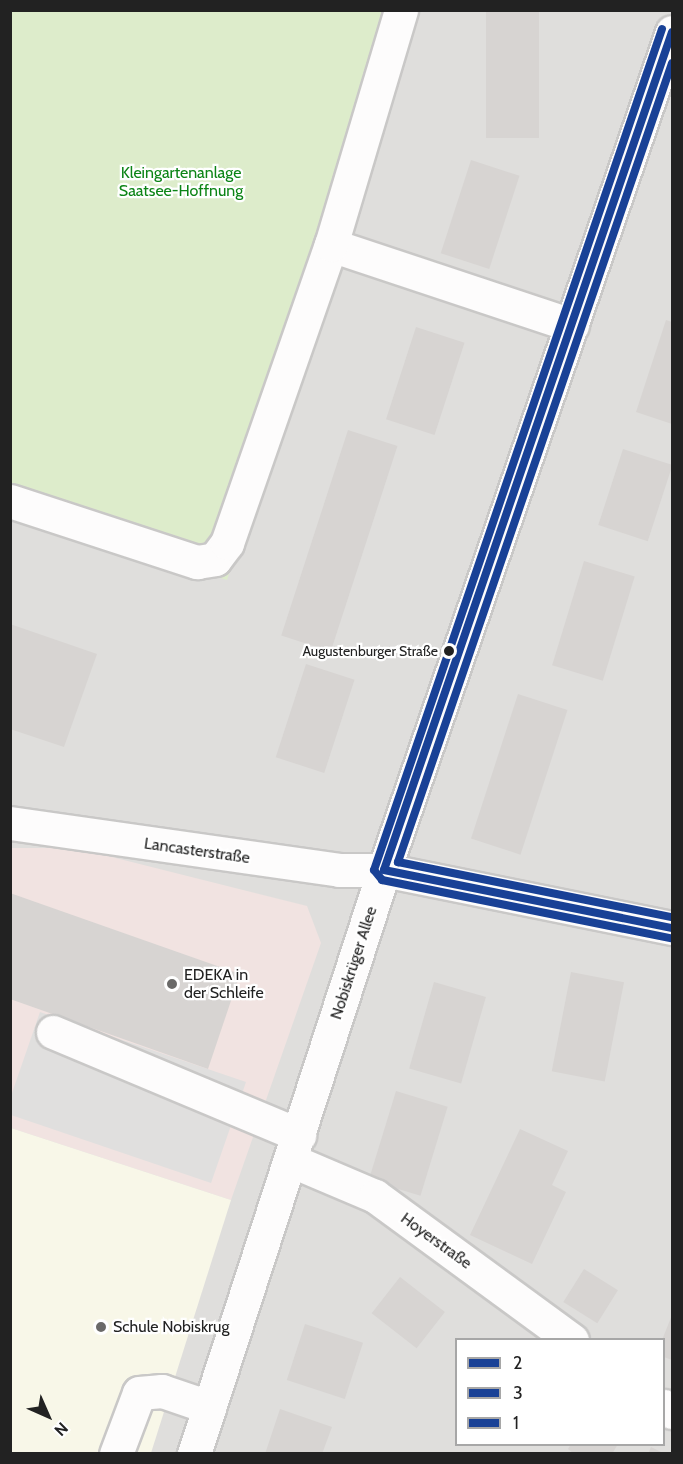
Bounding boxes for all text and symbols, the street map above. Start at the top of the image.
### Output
park label: Kleingartenanlage Saatsee-Hoffnung [119,163,243,201]
place label: Augustenburger Straße [302,643,438,659]
marker: Augustenburger Straße [443,645,455,657]
street label: Lancasterstraße [143,834,251,868]
street label: Nobiskrüger Allee [327,904,381,1022]
place label: EDEKA in der Schleife [184,965,264,1003]
marker: EDEKA in der Schleife [165,977,179,991]
street label: Hoyerstraße [397,1209,475,1273]
place label: Schule Nobiskrug [113,1317,229,1337]
marker: Schule Nobiskrug [94,1320,108,1334]
legend [455,1338,665,1446]
text: 2 [513,1352,522,1374]
text: 3 [513,1382,523,1404]
north arrow [18,1386,78,1446]
text: 1 [513,1412,519,1434]
text: N [50,1418,72,1440]

